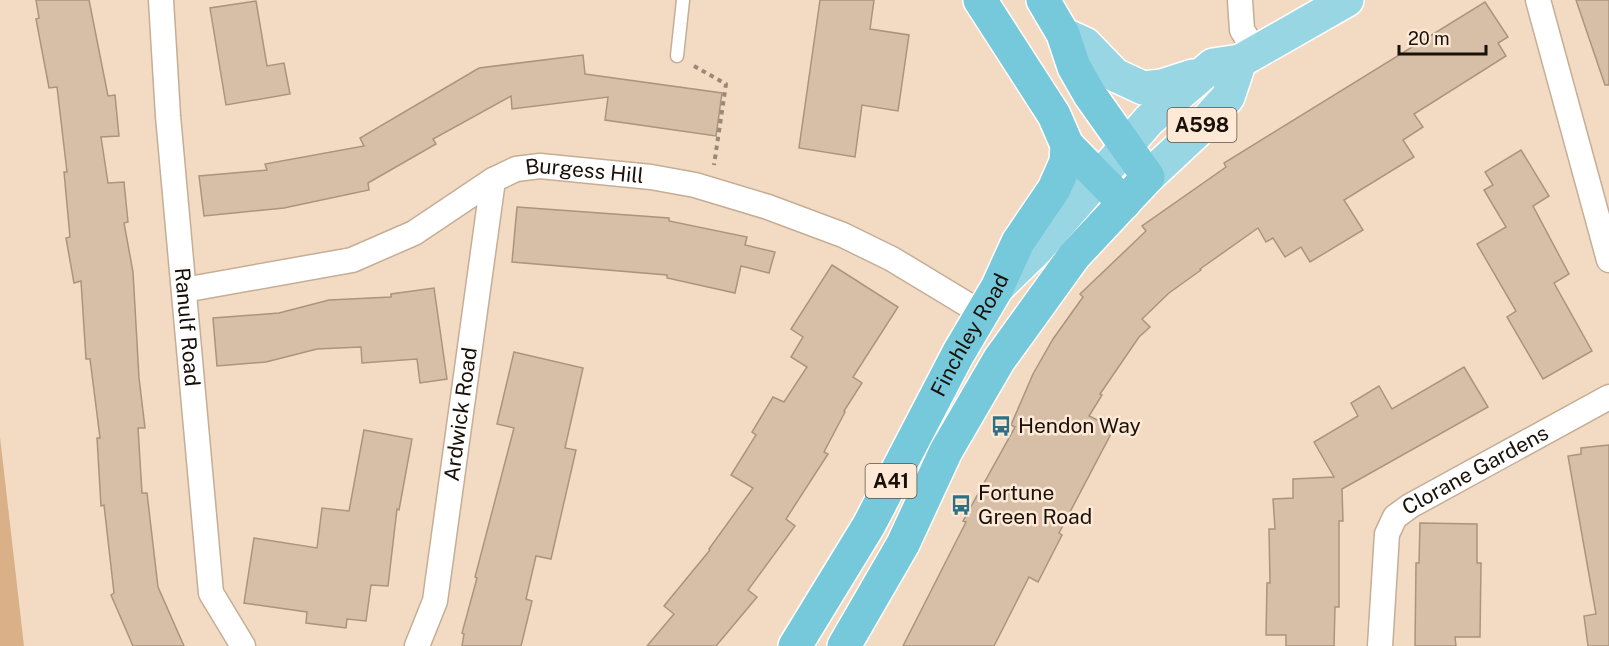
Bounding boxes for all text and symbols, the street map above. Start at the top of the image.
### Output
scale bar [1399,18,1486,56]
text: 20 m [1408,28,1450,49]
road number: A598 [1168,108,1236,142]
street label: Burgess Hill [524,153,645,188]
street label: Ranulf Road [170,266,205,387]
street label: Finchley Road [925,270,1014,400]
street label: Ardwick Road [439,346,482,483]
place label: Hendon Way [1018,413,1141,438]
bus stop icon: Hendon Way [989,414,1013,438]
street label: Clorane Gardens [1398,420,1552,520]
road number: A41 [866,464,916,498]
place label: Fortune Green Road [978,480,1092,529]
bus stop icon: Fortune Green Road [949,493,973,517]

